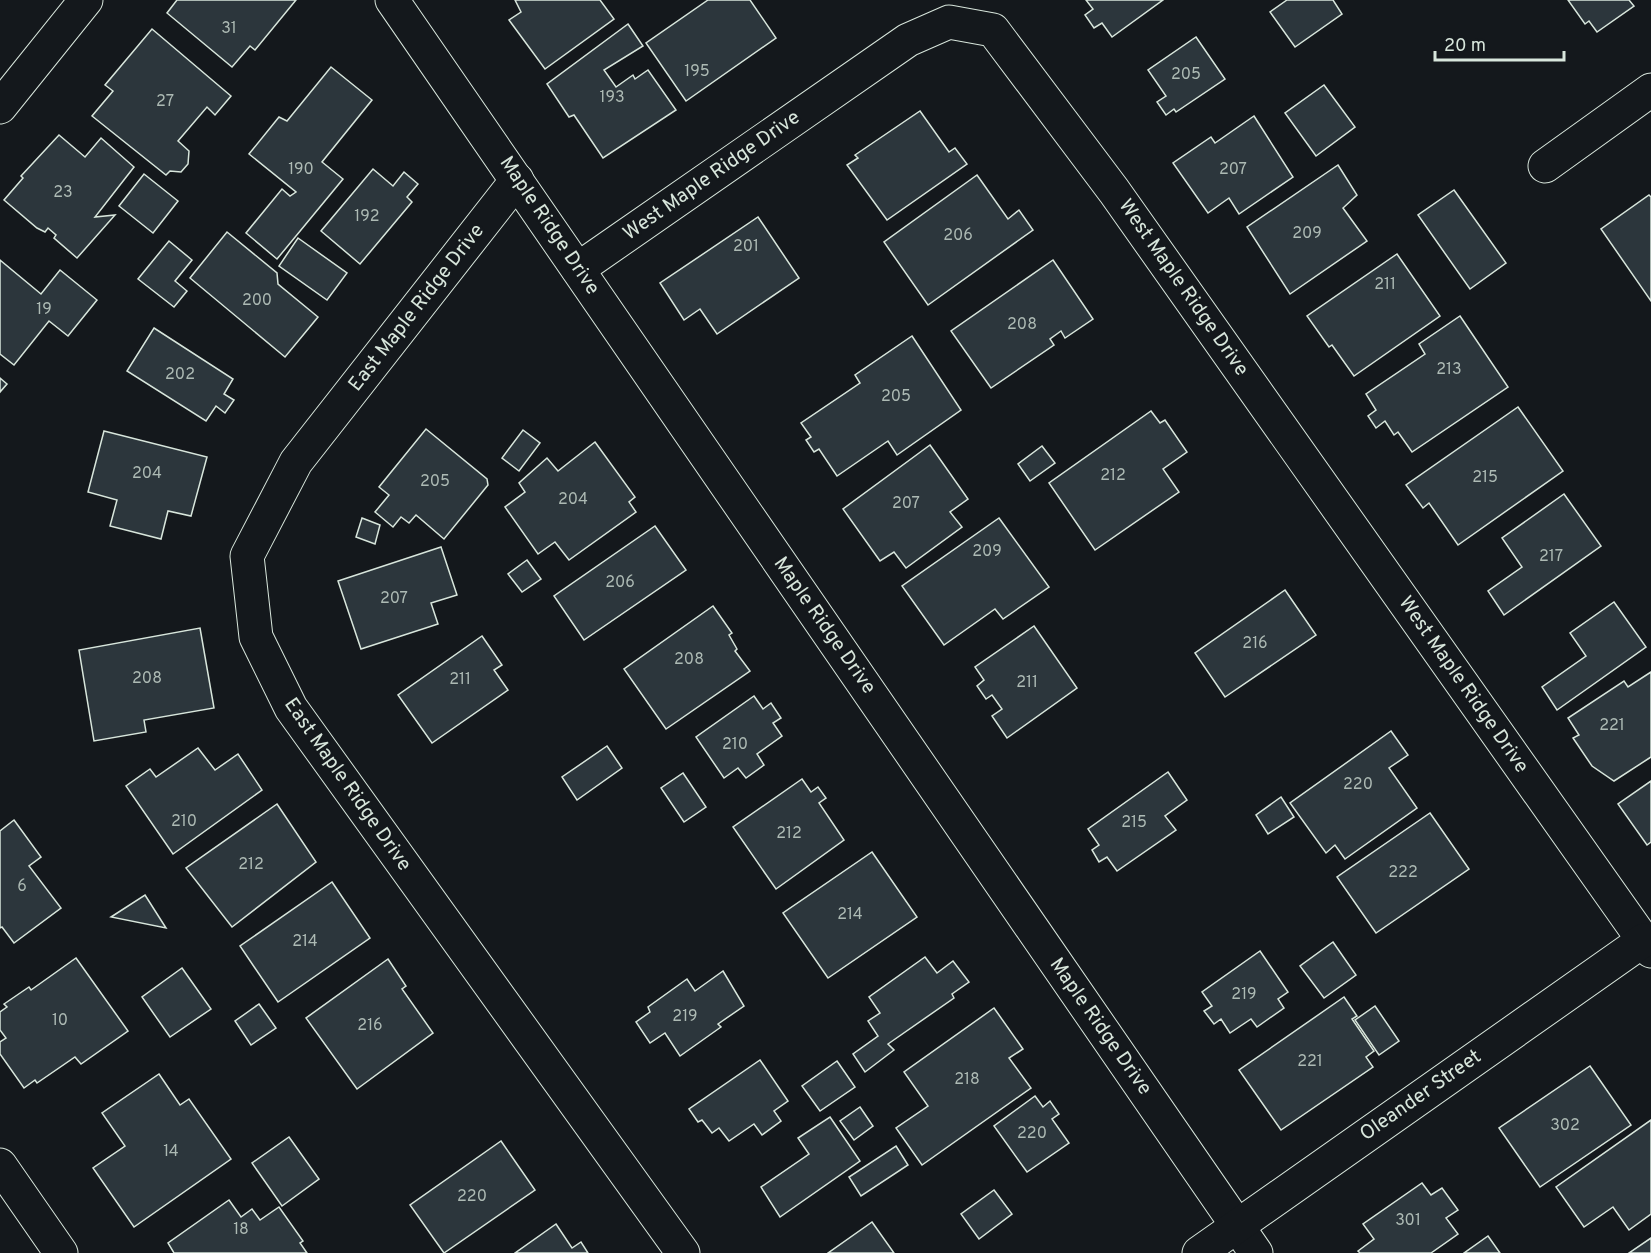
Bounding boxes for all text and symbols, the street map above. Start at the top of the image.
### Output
house number: 31 [221,19,237,39]
scale bar [1435,24,1564,62]
text: 20 m [1444,35,1486,58]
house number: 195 [684,62,710,82]
house number: 205 [1171,65,1201,85]
house number: 193 [599,88,625,108]
house number: 27 [156,92,174,112]
street label: West Maple Ridge Drive [618,105,806,247]
street label: Maple Ridge Drive [493,152,605,300]
house number: 190 [288,160,314,180]
house number: 207 [1219,160,1247,180]
house number: 23 [53,183,73,203]
street label: West Maple Ridge Drive [1112,194,1254,382]
house number: 192 [354,207,380,227]
street label: East Maple Ridge Drive [343,219,491,397]
house number: 209 [1292,224,1322,244]
house number: 206 [943,226,973,246]
house number: 201 [733,237,759,257]
house number: 211 [1374,275,1396,295]
house number: 200 [242,291,272,311]
house number: 19 [36,300,52,320]
house number: 208 [1007,315,1037,335]
house number: 213 [1436,360,1462,380]
house number: 202 [165,365,195,385]
house number: 205 [881,387,911,407]
house number: 204 [132,464,162,484]
house number: 212 [1100,466,1126,486]
house number: 215 [1472,468,1498,488]
house number: 205 [420,472,450,492]
house number: 204 [558,490,588,510]
house number: 207 [892,494,920,514]
house number: 209 [972,542,1002,562]
house number: 217 [1539,547,1563,567]
street label: Maple Ridge Drive [767,552,881,700]
house number: 206 [605,573,635,593]
house number: 207 [380,589,408,609]
street label: West Maple Ridge Drive [1392,591,1534,779]
house number: 216 [1242,634,1268,654]
house number: 208 [674,650,704,670]
house number: 208 [132,669,162,689]
house number: 211 [449,670,471,690]
house number: 211 [1016,673,1038,693]
street label: East Maple Ridge Drive [277,693,417,877]
house number: 221 [1599,716,1625,736]
house number: 210 [722,735,748,755]
house number: 220 [1343,775,1373,795]
house number: 210 [171,812,197,832]
house number: 215 [1121,813,1147,833]
house number: 212 [776,824,802,844]
house number: 212 [238,855,264,875]
house number: 222 [1388,863,1418,883]
house number: 6 [17,877,27,897]
house number: 214 [837,905,863,925]
house number: 214 [292,932,318,952]
street label: Maple Ridge Drive [1043,953,1157,1101]
house number: 219 [1231,985,1257,1005]
house number: 219 [672,1007,698,1027]
house number: 10 [52,1011,68,1031]
house number: 216 [357,1016,383,1036]
street label: Oleander Street [1355,1044,1487,1148]
house number: 221 [1297,1052,1323,1072]
house number: 218 [954,1070,980,1090]
house number: 302 [1550,1116,1580,1136]
house number: 220 [1017,1124,1047,1144]
house number: 14 [163,1142,179,1162]
house number: 220 [457,1187,487,1207]
house number: 301 [1395,1211,1421,1231]
house number: 18 [233,1220,249,1240]

